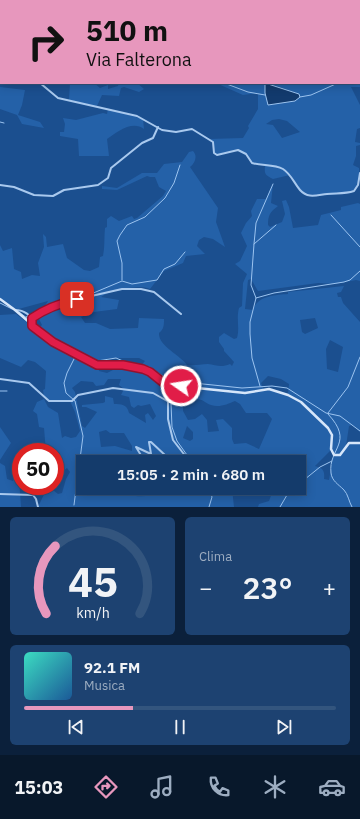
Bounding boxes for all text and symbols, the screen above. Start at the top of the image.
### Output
text: 510 m [86,12,168,49]
icon: right [20,16,72,68]
text: Via Falterona [86,48,192,71]
pin [60,282,94,316]
icon: arrive [66,288,88,310]
position arrow [160,365,202,407]
speed limit sign: 50 [12,443,64,495]
text: 15:05 · 2 min · 680 m [117,465,265,484]
text: Clima [199,548,232,565]
text: 45 [68,554,117,608]
text: 23° [242,568,293,607]
text: − [199,573,212,602]
text: + [323,573,336,602]
text: km/h [76,603,109,622]
text: 92.1 FM [84,658,140,677]
text: Musica [84,677,125,694]
icon: previous [65,716,87,738]
icon: pause [169,716,191,738]
icon: next [273,716,295,738]
icon: directions [92,773,120,801]
icon: music [148,773,176,801]
icon: phone [205,773,233,801]
icon: climate [261,773,289,801]
icon: car [318,773,346,801]
text: 15:03 [14,776,63,799]

